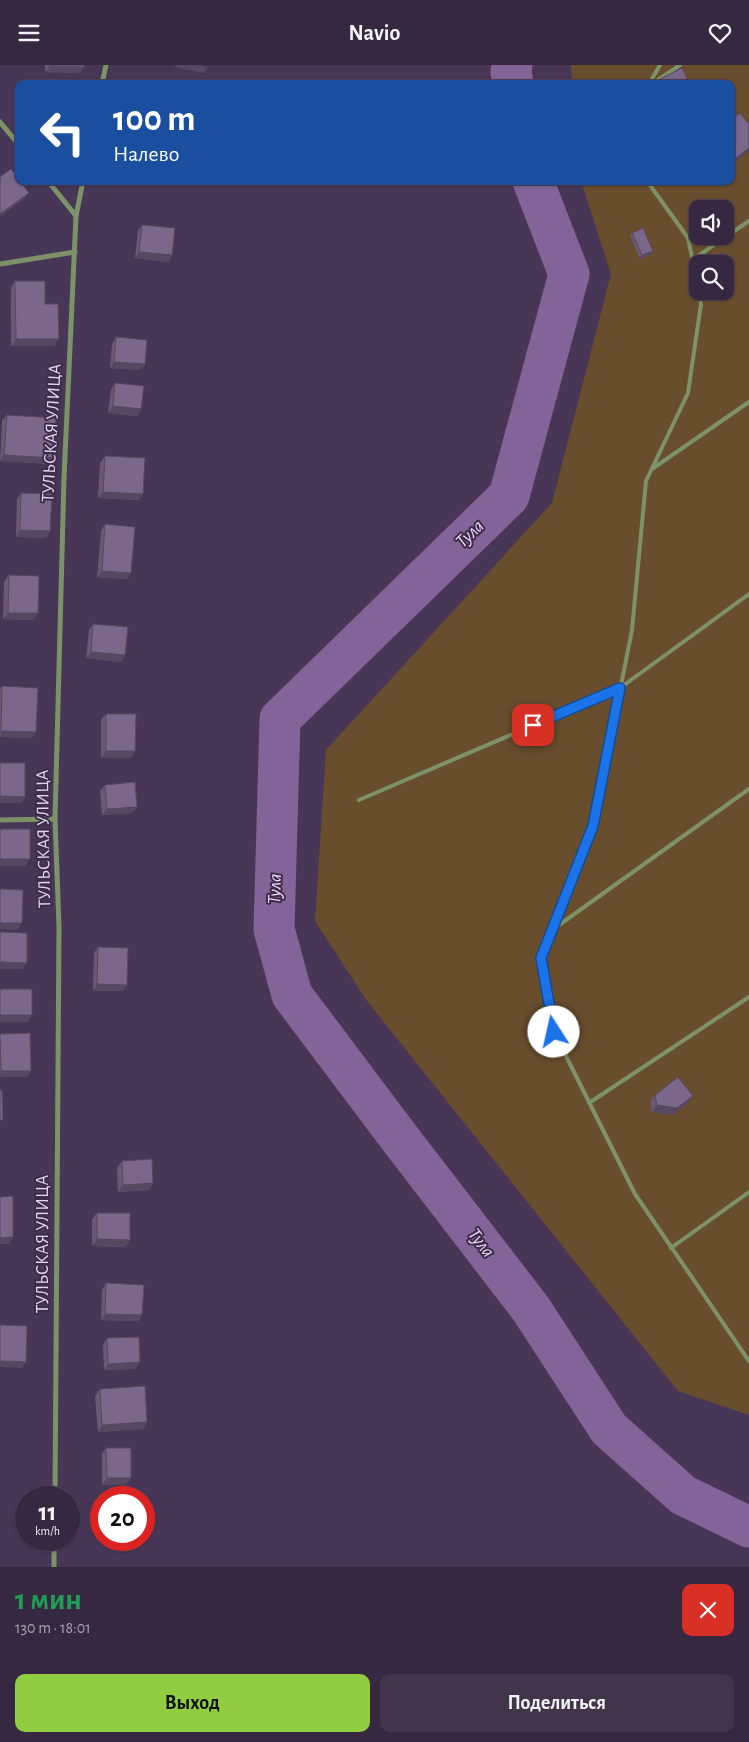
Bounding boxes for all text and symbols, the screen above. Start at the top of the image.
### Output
icon: menu [15,19,43,47]
icon: heart [706,19,734,47]
text: Navio [349,22,400,44]
icon: left [30,100,95,165]
text: 100 m [113,102,196,137]
text: Налево [113,143,179,165]
map controls [689,200,734,300]
button: sound [689,200,734,245]
button: search [689,255,734,300]
street label: ТУЛЬСКАЯ УЛИЦА [39,363,65,503]
water label: Тула [452,516,488,552]
pin [512,704,554,746]
icon: arrive [519,711,547,739]
street label: ТУЛЬСКАЯ УЛИЦА [34,769,54,908]
water label: Тула [265,873,285,905]
position arrow [527,1005,579,1057]
street label: ТУЛЬСКАЯ УЛИЦА [34,1174,52,1313]
water label: Тула [464,1225,498,1261]
speed limit sign: 20 [90,1486,155,1551]
text: 11 [38,1500,57,1525]
text: km/h [35,1525,60,1537]
button: close [682,1584,734,1636]
text: 1 мин [15,1585,82,1615]
text: 130 m · 18:01 [15,1620,91,1636]
button: Выход [15,1674,370,1732]
button: Поделиться [380,1674,734,1732]

